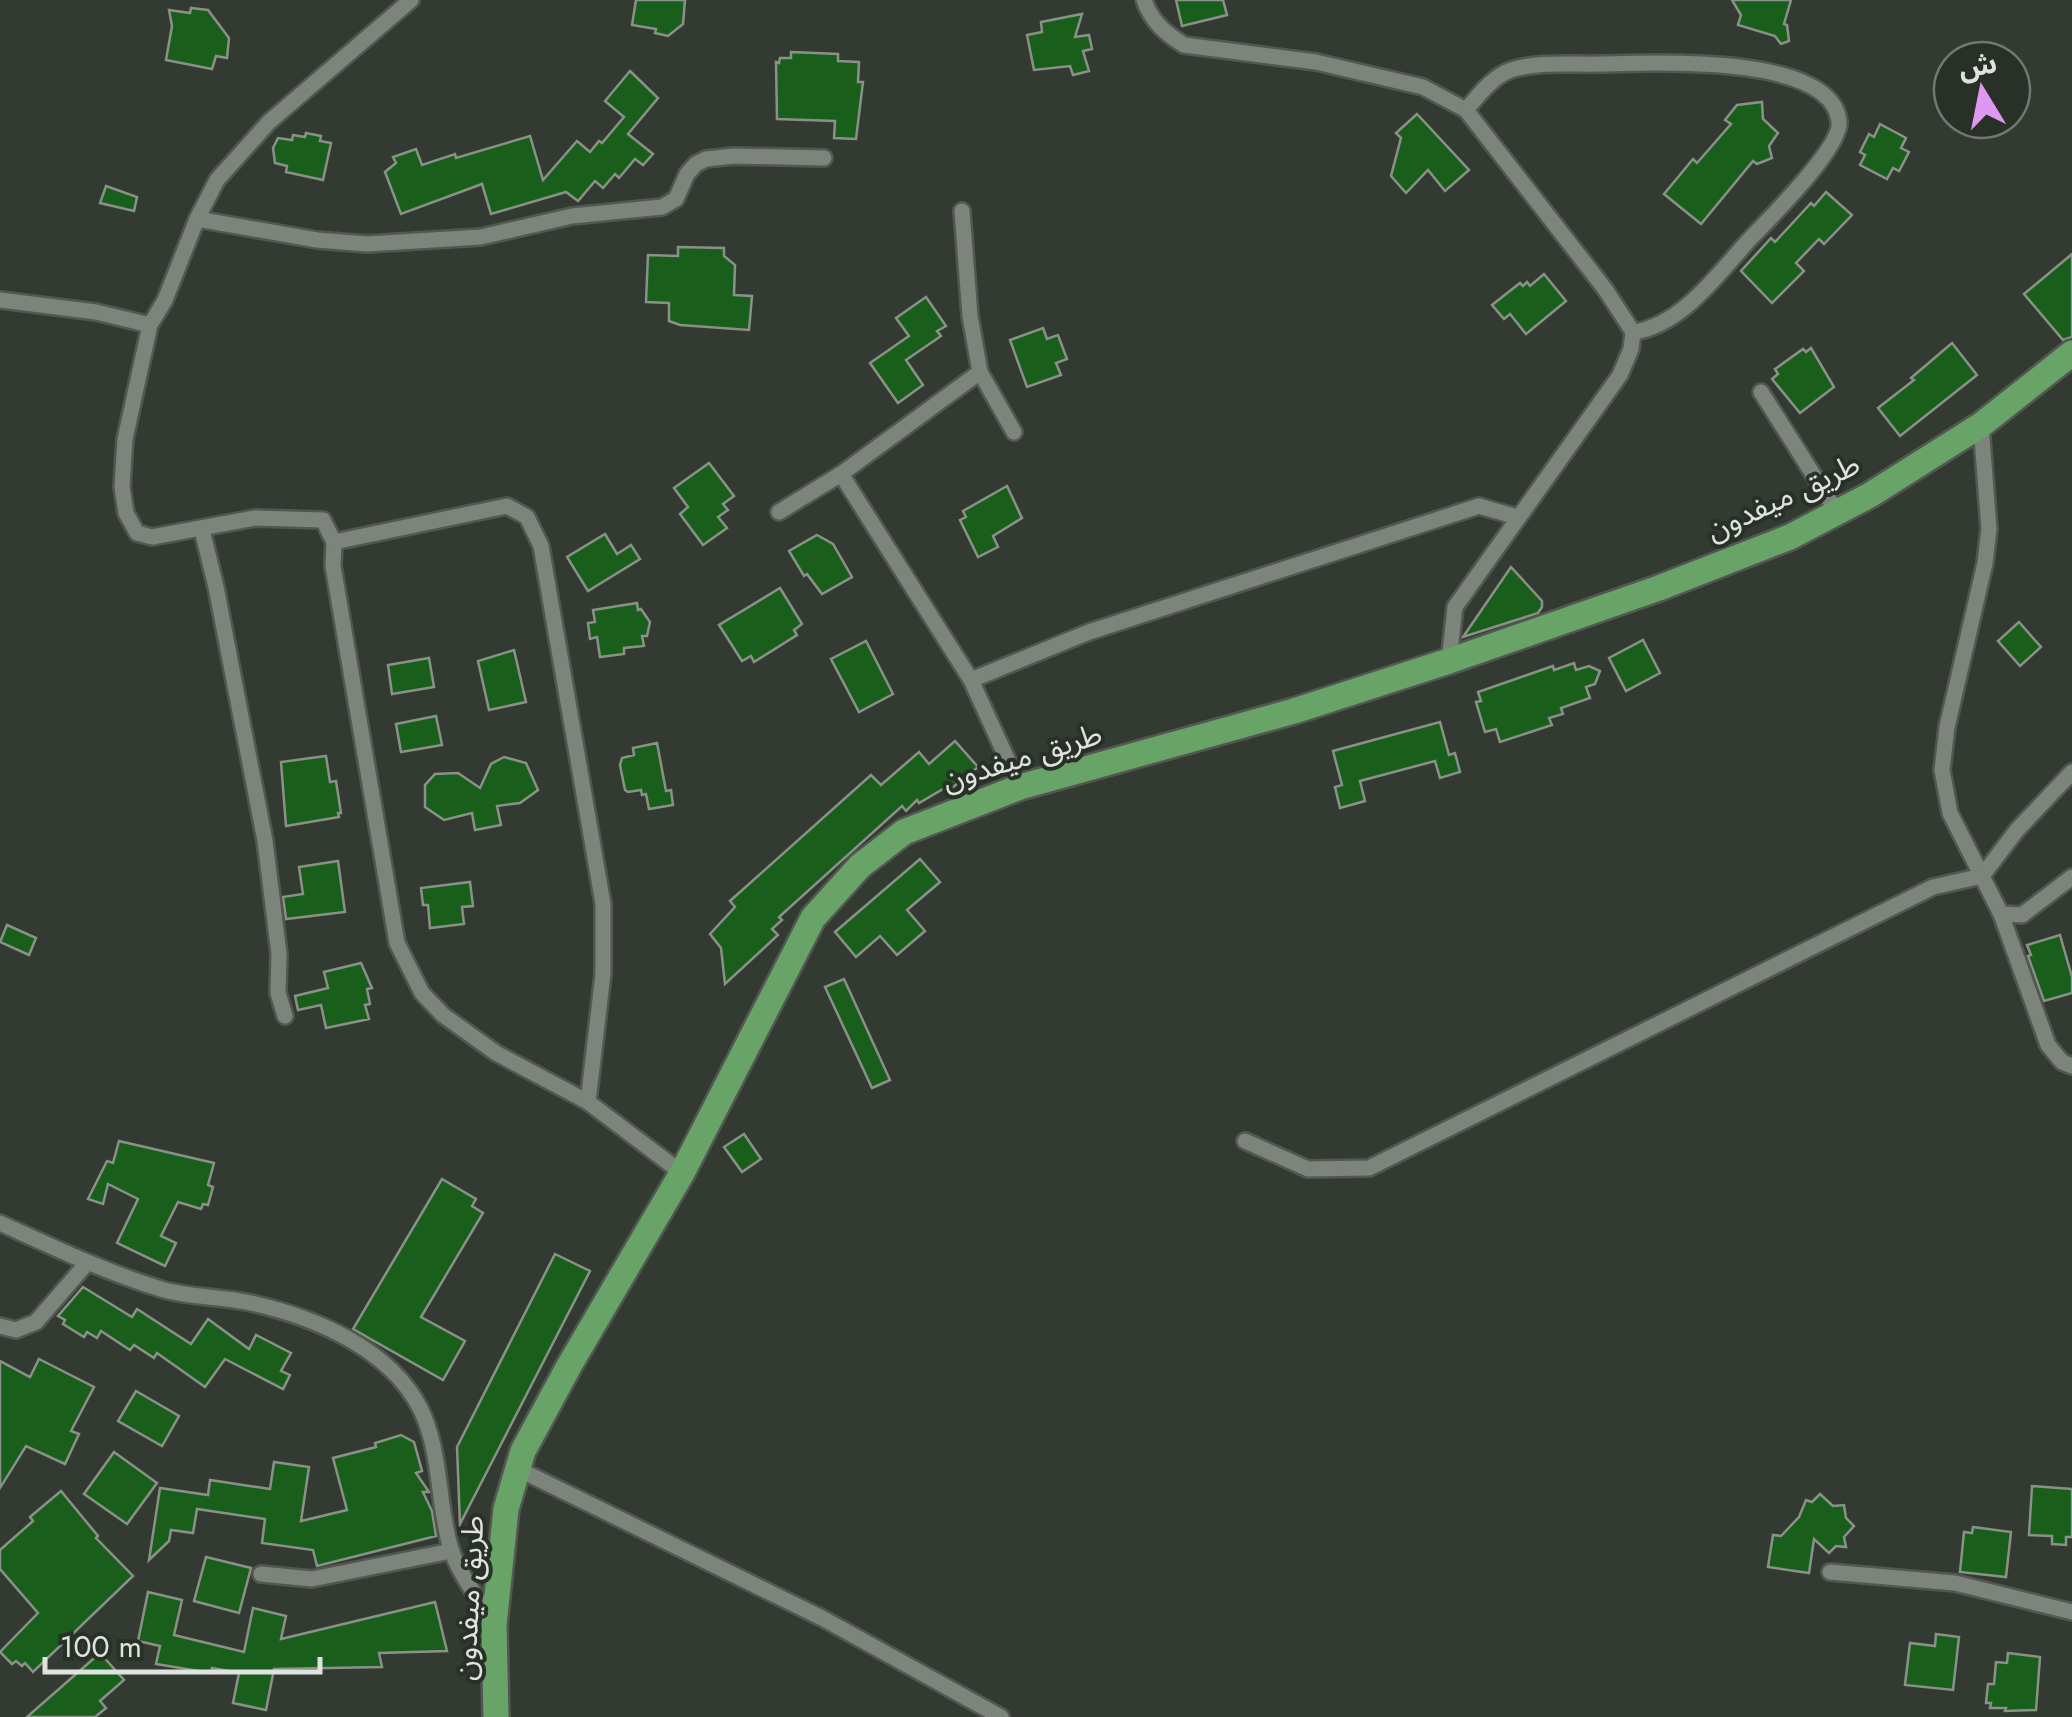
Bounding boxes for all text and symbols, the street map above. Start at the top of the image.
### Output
north arrow [1932,40,2032,140]
text: ش [1955,42,2000,89]
street label: طريق ميفدون [1699,442,1867,551]
street label: طريق ميفدون [937,712,1107,801]
street label: طريق ميفدون [443,1514,494,1682]
scale bar [45,1612,320,1674]
text: 100 m [60,1625,142,1668]

